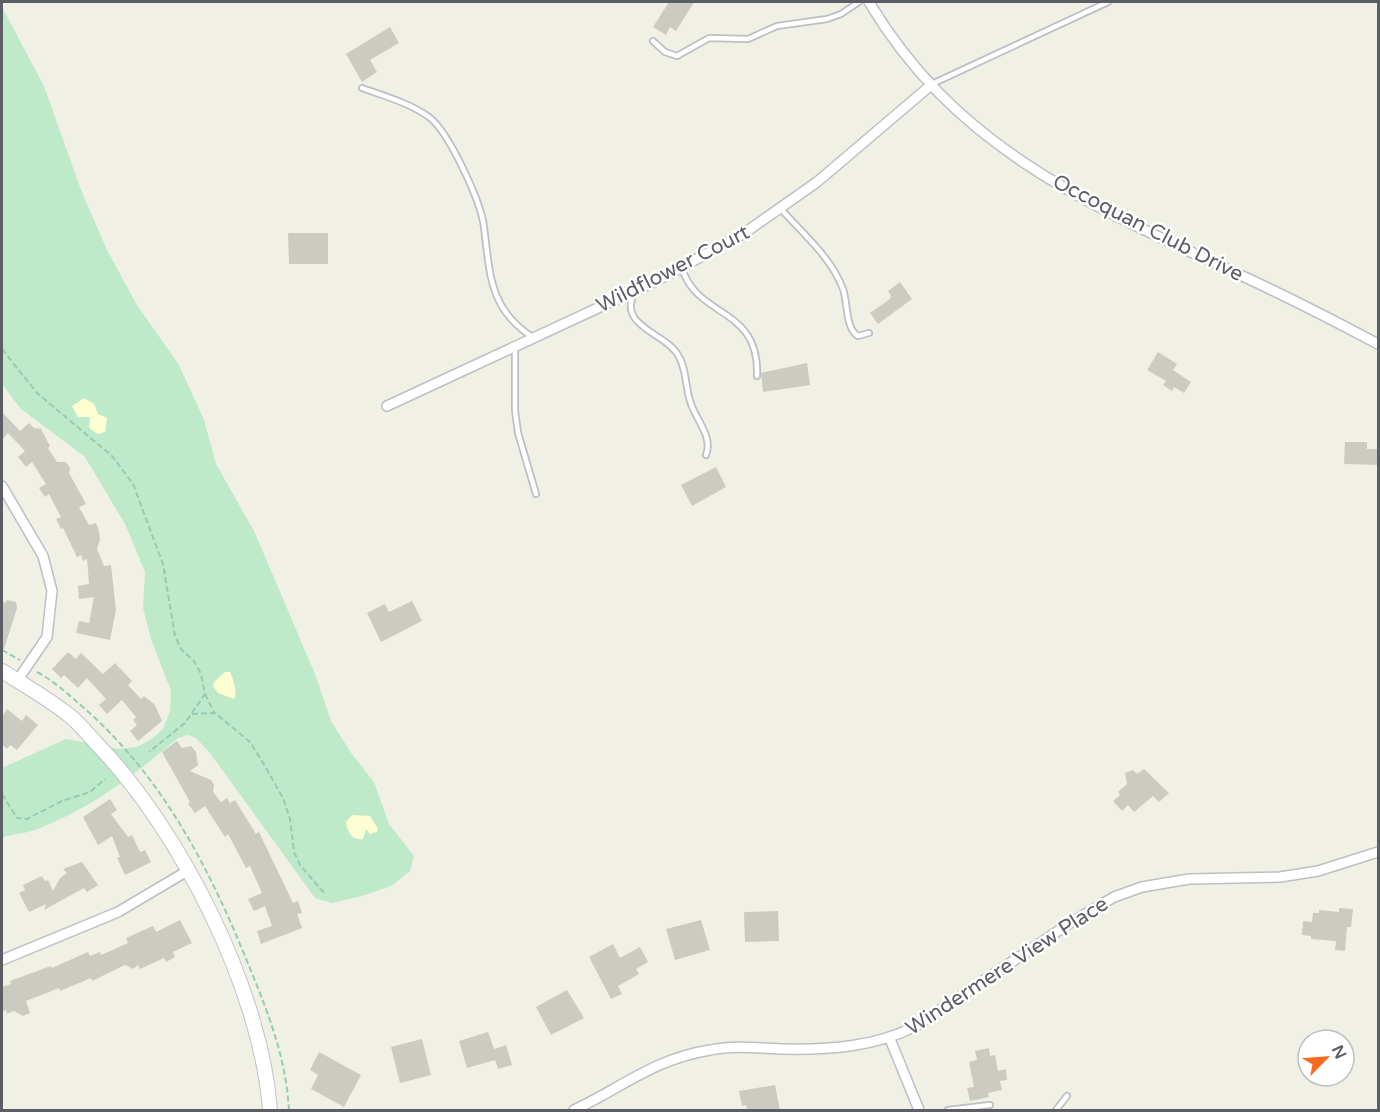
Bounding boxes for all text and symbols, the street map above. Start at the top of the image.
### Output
street label: Occoquan Club Drive [1048,169,1248,287]
street label: Wildflower Court [592,220,754,318]
street label: Windermere View Place [901,891,1113,1041]
north arrow [1296,1028,1356,1088]
text: N [1327,1042,1350,1062]

